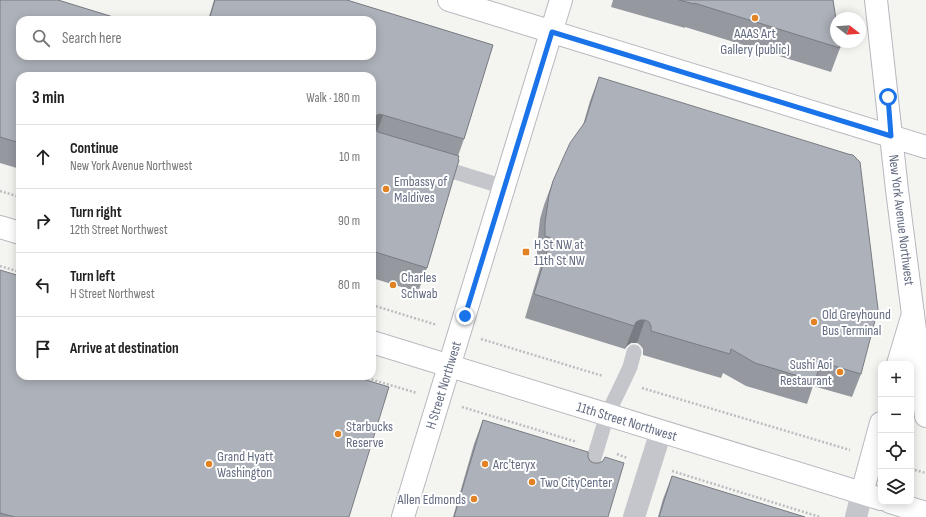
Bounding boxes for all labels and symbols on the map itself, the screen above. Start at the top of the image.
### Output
north arrow [830,12,866,48]
marker: AAAS Art Gallery (public) [750,13,760,23]
place label: AAAS Art Gallery (public) [720,25,790,58]
route start [879,88,897,106]
street label: New York Avenue Northwest [885,154,918,287]
place label: Embassy of Maldives [394,173,448,206]
marker: Embassy of Maldives [381,184,391,194]
place label: H St NW at 11th St NW [534,236,585,269]
marker: H St NW at 11th St NW [521,247,531,257]
place label: Charles Schwab [401,269,438,302]
marker: Charles Schwab [388,280,398,290]
place label: Old Greyhound Bus Terminal [822,306,891,339]
route end [456,307,474,325]
marker: Old Greyhound Bus Terminal [809,317,819,327]
street label: H Street Northwest [422,339,465,431]
place label: Sushi Aoi Restaurant [780,356,832,389]
marker: Sushi Aoi Restaurant [835,367,845,377]
street label: 11th Street Northwest [575,398,679,445]
place label: Starbucks Reserve [346,418,393,451]
marker: Starbucks Reserve [333,429,343,439]
place label: Grand Hyatt Washington [217,448,273,481]
place label: Arc'teryx [492,456,536,473]
marker: Grand Hyatt Washington [204,459,214,469]
marker: Arc'teryx [480,459,490,469]
place label: Two CityCenter [540,474,612,491]
marker: Two CityCenter [527,477,537,487]
place label: Allen Edmonds [397,491,466,508]
marker: Allen Edmonds [469,494,479,504]

